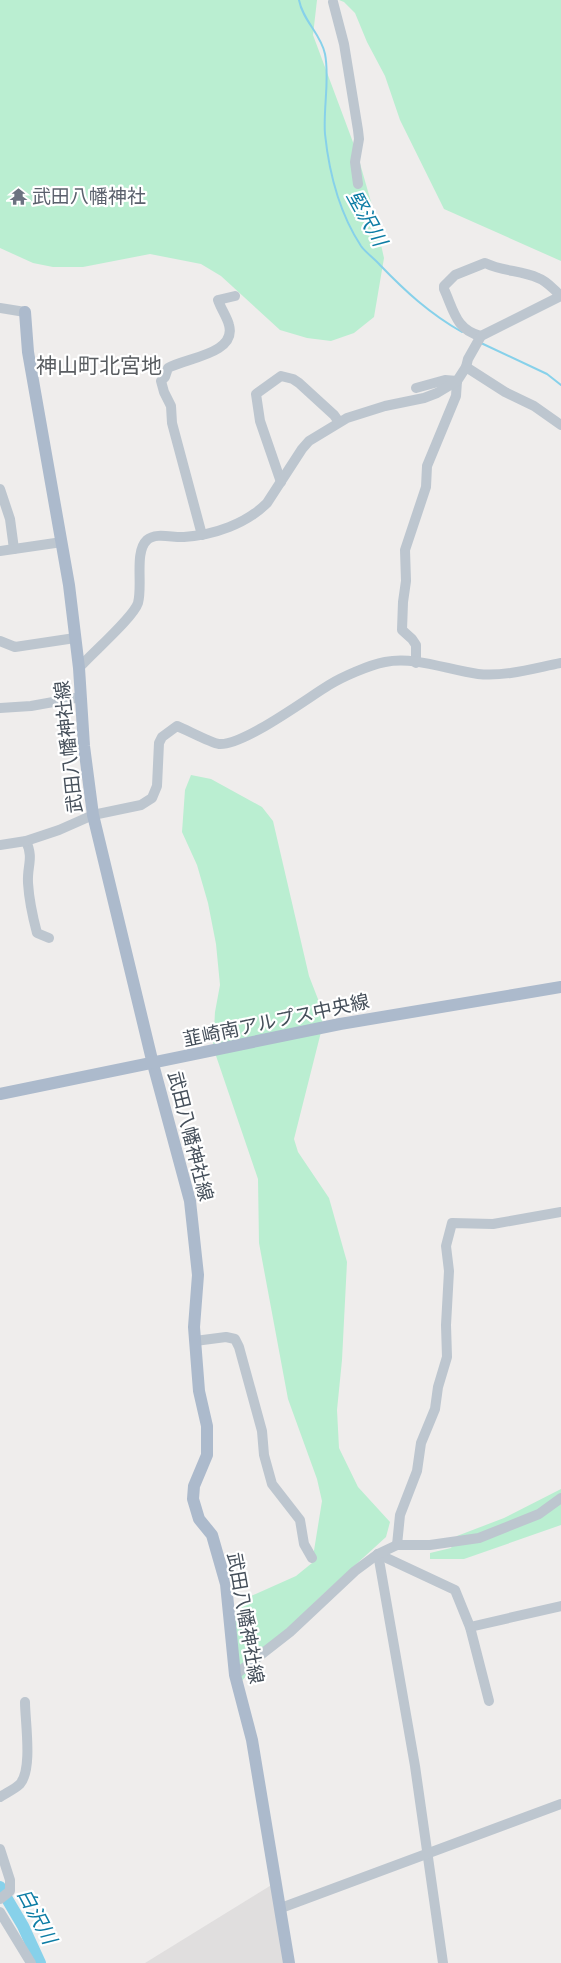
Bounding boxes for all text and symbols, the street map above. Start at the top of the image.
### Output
place label: 武田八幡神社 [32,184,146,209]
water label: 堅沢川 [341,185,394,252]
temple icon: 武田八幡神社 [8,186,28,206]
district label: 神山町北宮地 [36,352,162,379]
street label: 武田八幡神社線 [49,679,88,814]
street label: 韮崎南アルプス中央線 [181,989,372,1052]
street label: 武田八幡神社線 [162,1069,219,1204]
street label: 武田八幡神社線 [222,1550,269,1686]
water label: 白沢川 [11,1883,64,1950]

